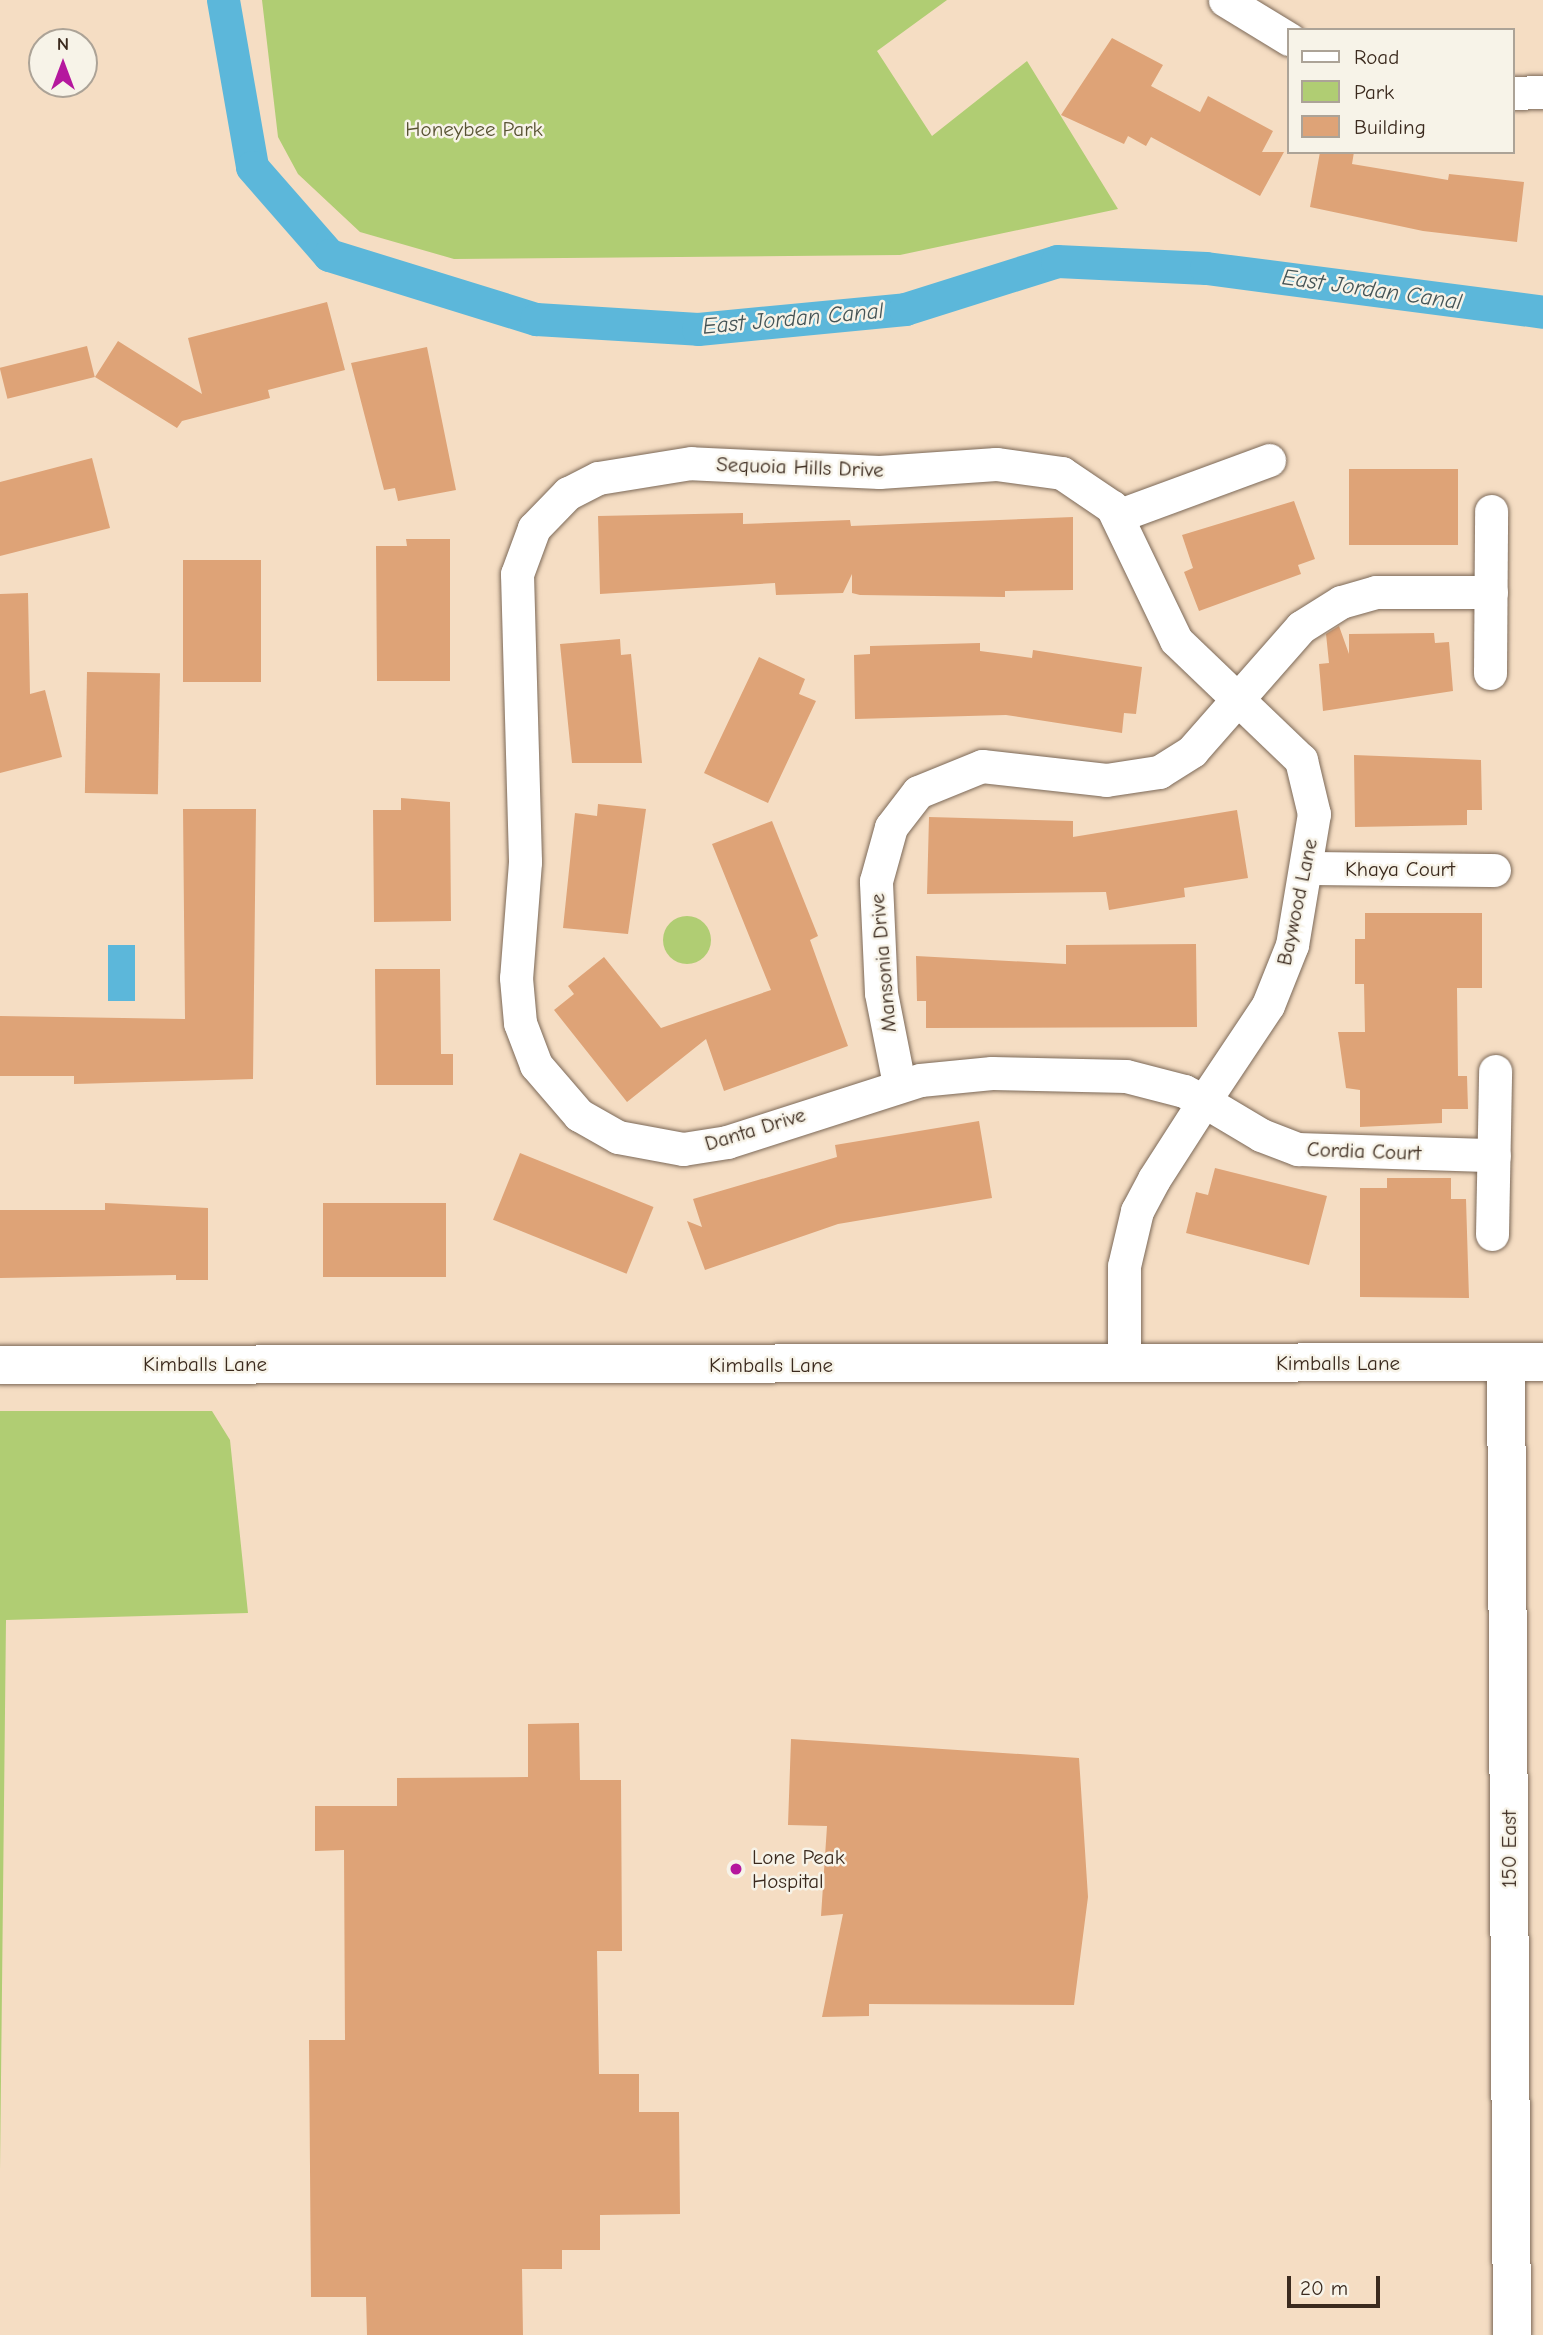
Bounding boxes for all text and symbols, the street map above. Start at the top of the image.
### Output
north arrow [28,28,98,98]
legend [1288,28,1515,154]
text: N [57,33,69,55]
text: Road [1354,45,1399,69]
text: Park [1354,80,1394,104]
text: Building [1354,115,1426,139]
park label: Honeybee Park [405,116,543,142]
water label: East Jordan Canal [1280,264,1464,316]
water label: East Jordan Canal [701,297,885,341]
street label: Sequoia Hills Drive [716,451,884,483]
street label: Baywood Lane [1271,836,1323,968]
street label: Khaya Court [1345,856,1455,882]
street label: Mansonia Drive [864,893,902,1033]
street label: Danta Drive [702,1102,808,1156]
street label: Cordia Court [1306,1136,1422,1166]
street label: Kimballs Lane [1276,1350,1400,1376]
street label: Kimballs Lane [143,1351,267,1377]
street label: Kimballs Lane [709,1352,833,1378]
street label: 150 East [1496,1810,1522,1888]
place label: Lone Peak Hospital [752,1844,845,1894]
marker: Lone Peak Hospital [726,1859,746,1879]
scale bar [1291,2262,1384,2306]
text: 20 m [1300,2276,1348,2300]

